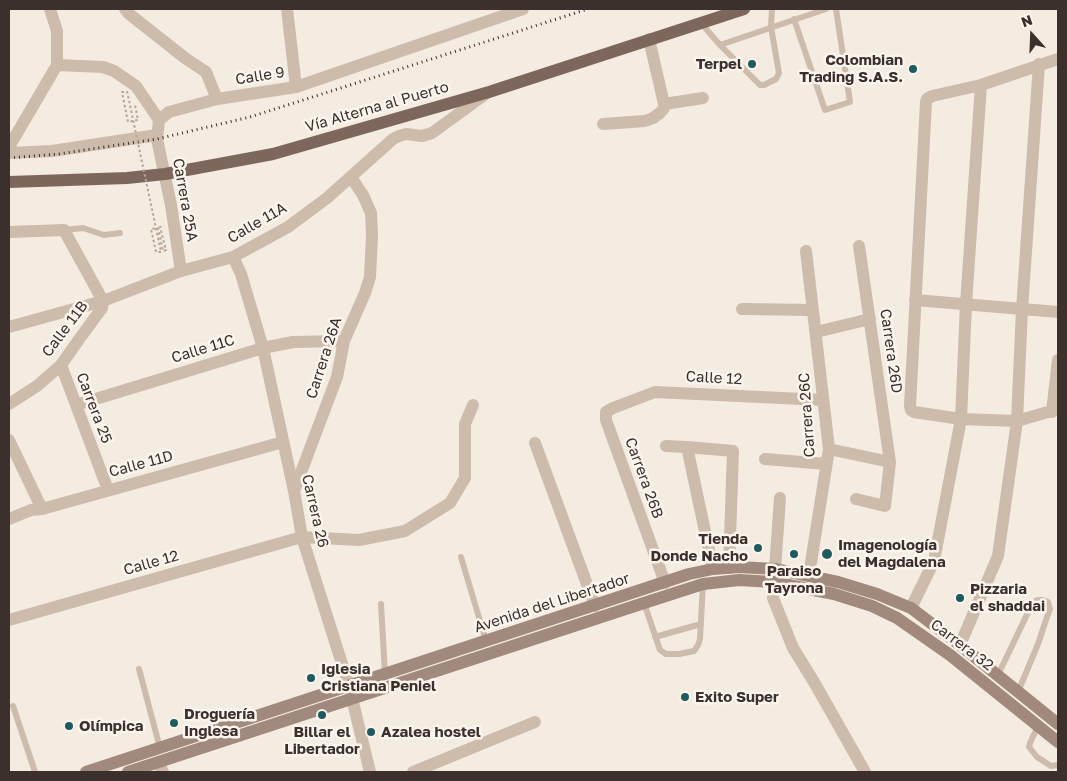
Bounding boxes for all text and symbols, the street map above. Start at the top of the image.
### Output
north arrow [1007,10,1057,60]
text: N [1019,11,1035,30]
place label: Colombian Trading S.A.S. [799,51,903,86]
place label: Terpel [696,55,742,73]
marker: Terpel [746,58,758,70]
street label: Calle 9 [234,63,286,89]
marker: Colombian Trading S.A.S. [907,63,919,75]
street label: Vía Alterna al Puerto [303,78,451,136]
street label: Carrera 25A [169,157,201,243]
street label: Calle 11A [224,199,290,247]
street label: Calle 11B [38,298,92,360]
street label: Carrera 26D [876,308,906,394]
street label: Carrera 26A [302,315,346,401]
street label: Calle 11C [169,331,237,367]
street label: Calle 12 [685,368,743,388]
street label: Carrera 25 [72,370,116,446]
street label: Carrera 26C [795,372,819,458]
street label: Carrera 26B [621,435,667,521]
street label: Calle 11D [107,447,175,481]
street label: Carrera 26 [298,473,332,549]
place label: Tienda Donde Nacho [651,530,748,565]
place label: Imagenología del Magdalena [838,536,946,571]
marker: Tienda Donde Nacho [752,542,764,554]
street label: Calle 12 [121,547,181,579]
marker: Imagenología del Magdalena [820,547,834,561]
marker: Paraiso Tayrona [788,548,800,560]
place label: Paraiso Tayrona [765,562,823,597]
street label: Avenida del Libertador [472,569,632,637]
place label: Pizzaria el shaddai [970,580,1045,615]
marker: Pizzaria el shaddai [954,592,966,604]
street label: Carrera 32 [927,615,997,675]
place label: Iglesia Cristiana Peniel [321,660,436,695]
marker: Iglesia Cristiana Peniel [305,672,317,684]
place label: Exito Super [695,688,779,706]
marker: Exito Super [679,691,691,703]
place label: Droguería Inglesa [184,705,255,740]
marker: Billar el Libertador [316,709,328,721]
place label: Olímpica [79,717,143,735]
marker: Droguería Inglesa [168,717,180,729]
marker: Olímpica [63,720,75,732]
place label: Billar el Libertador [284,723,360,758]
place label: Azalea hostel [381,723,481,741]
marker: Azalea hostel [365,726,377,738]

